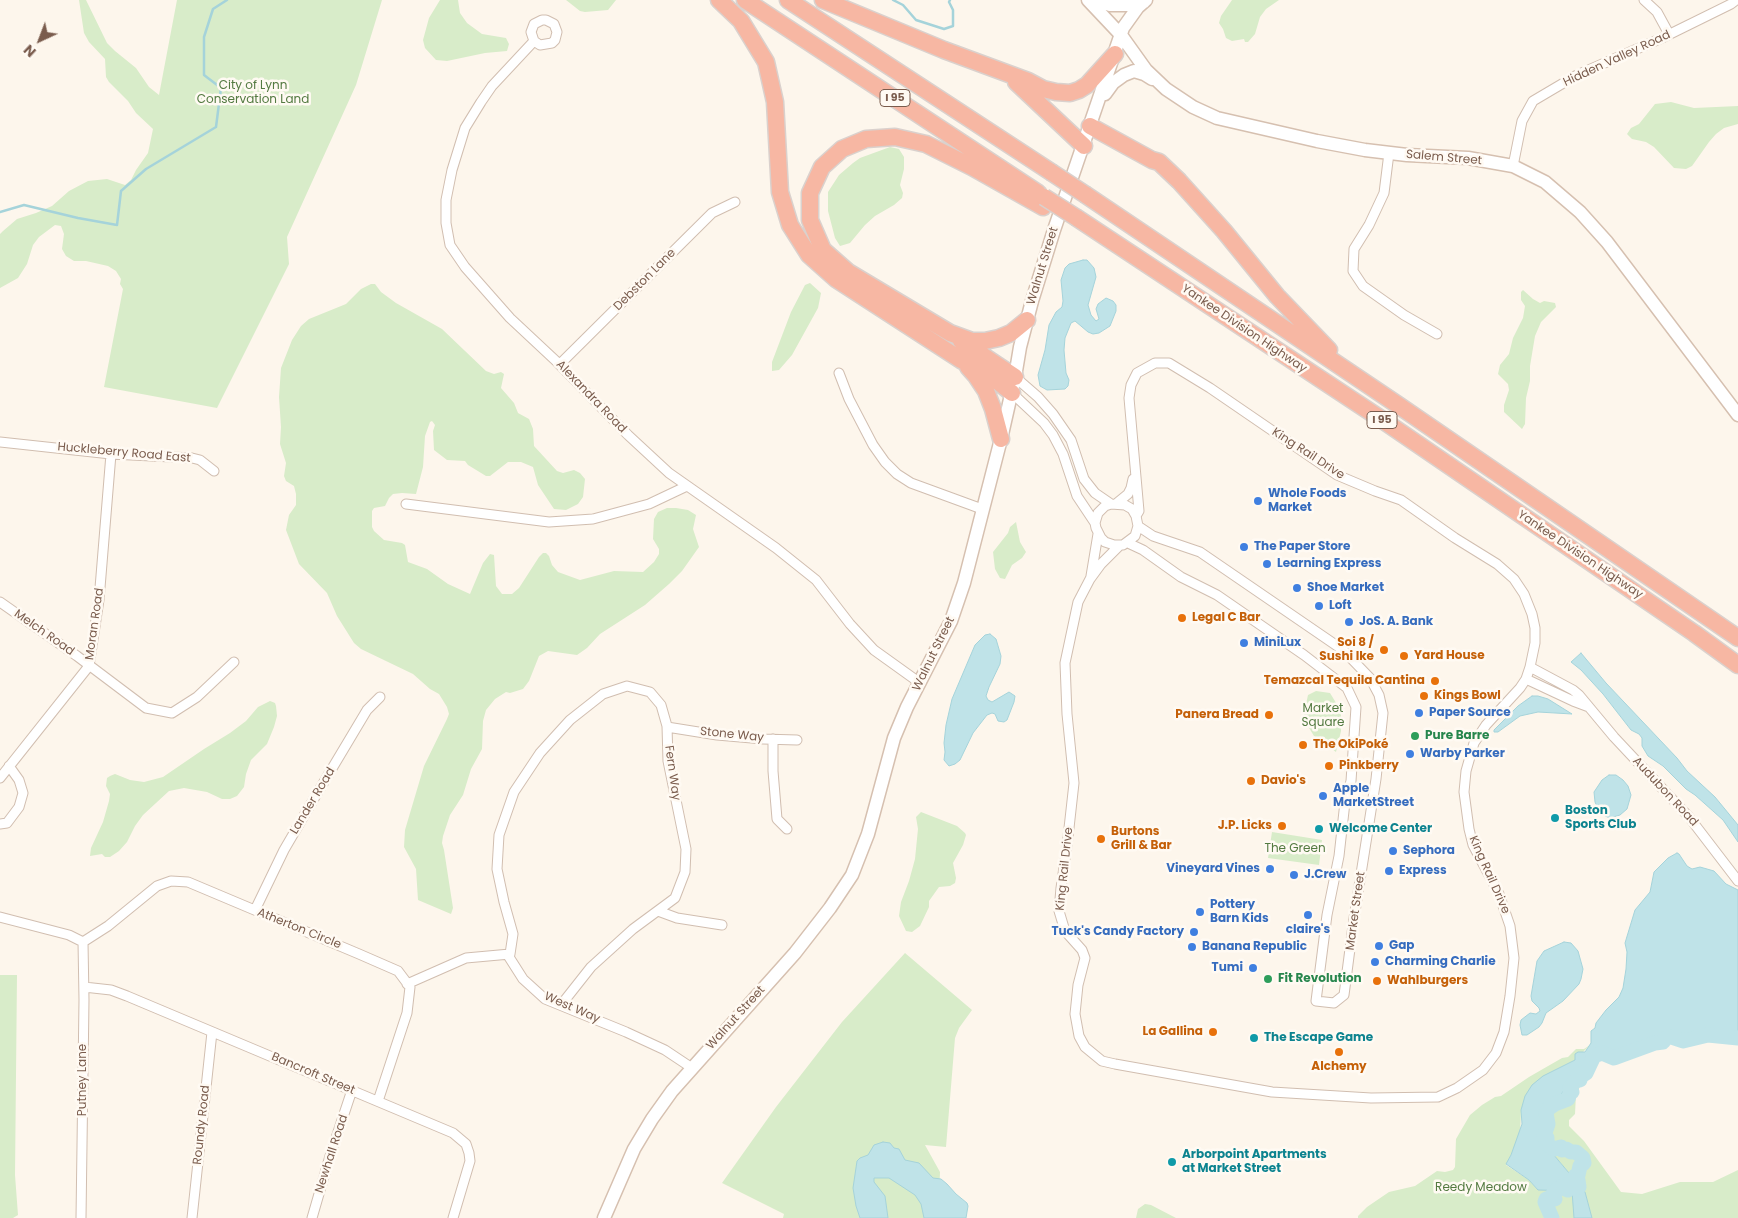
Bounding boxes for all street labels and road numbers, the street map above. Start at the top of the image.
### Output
street label: Hidden Valley Road [1561,28,1673,90]
road number: I 95 [880,90,910,106]
street label: Salem Street [1405,148,1483,168]
street label: Walnut Street [1024,225,1062,307]
street label: Debston Lane [611,246,679,314]
street label: Yankee Division Highway [1179,282,1309,376]
street label: Alexandra Road [553,358,629,436]
road number: I 95 [1367,412,1397,428]
street label: King Rail Drive [1269,425,1347,483]
street label: Huckleberry Road East [57,440,191,466]
street label: Yankee Division Highway [1515,508,1645,602]
street label: Moran Road [83,587,107,661]
street label: Melch Road [11,607,77,659]
street label: Walnut Street [910,615,958,693]
street label: Stone Way [699,724,765,746]
street label: Fern Way [661,745,683,801]
street label: Audubon Road [1629,754,1701,830]
street label: Lander Road [287,765,339,837]
street label: King Rail Drive [1053,827,1077,911]
street label: King Rail Drive [1465,834,1513,916]
street label: Market Street [1343,871,1369,951]
street label: Atherton Circle [255,906,343,952]
street label: Walnut Street [704,983,768,1053]
street label: West Way [542,989,602,1027]
street label: Putney Lane [76,1044,90,1116]
street label: Bancroft Street [269,1050,357,1098]
street label: Roundy Road [191,1085,213,1165]
street label: Newhall Road [313,1113,351,1195]

